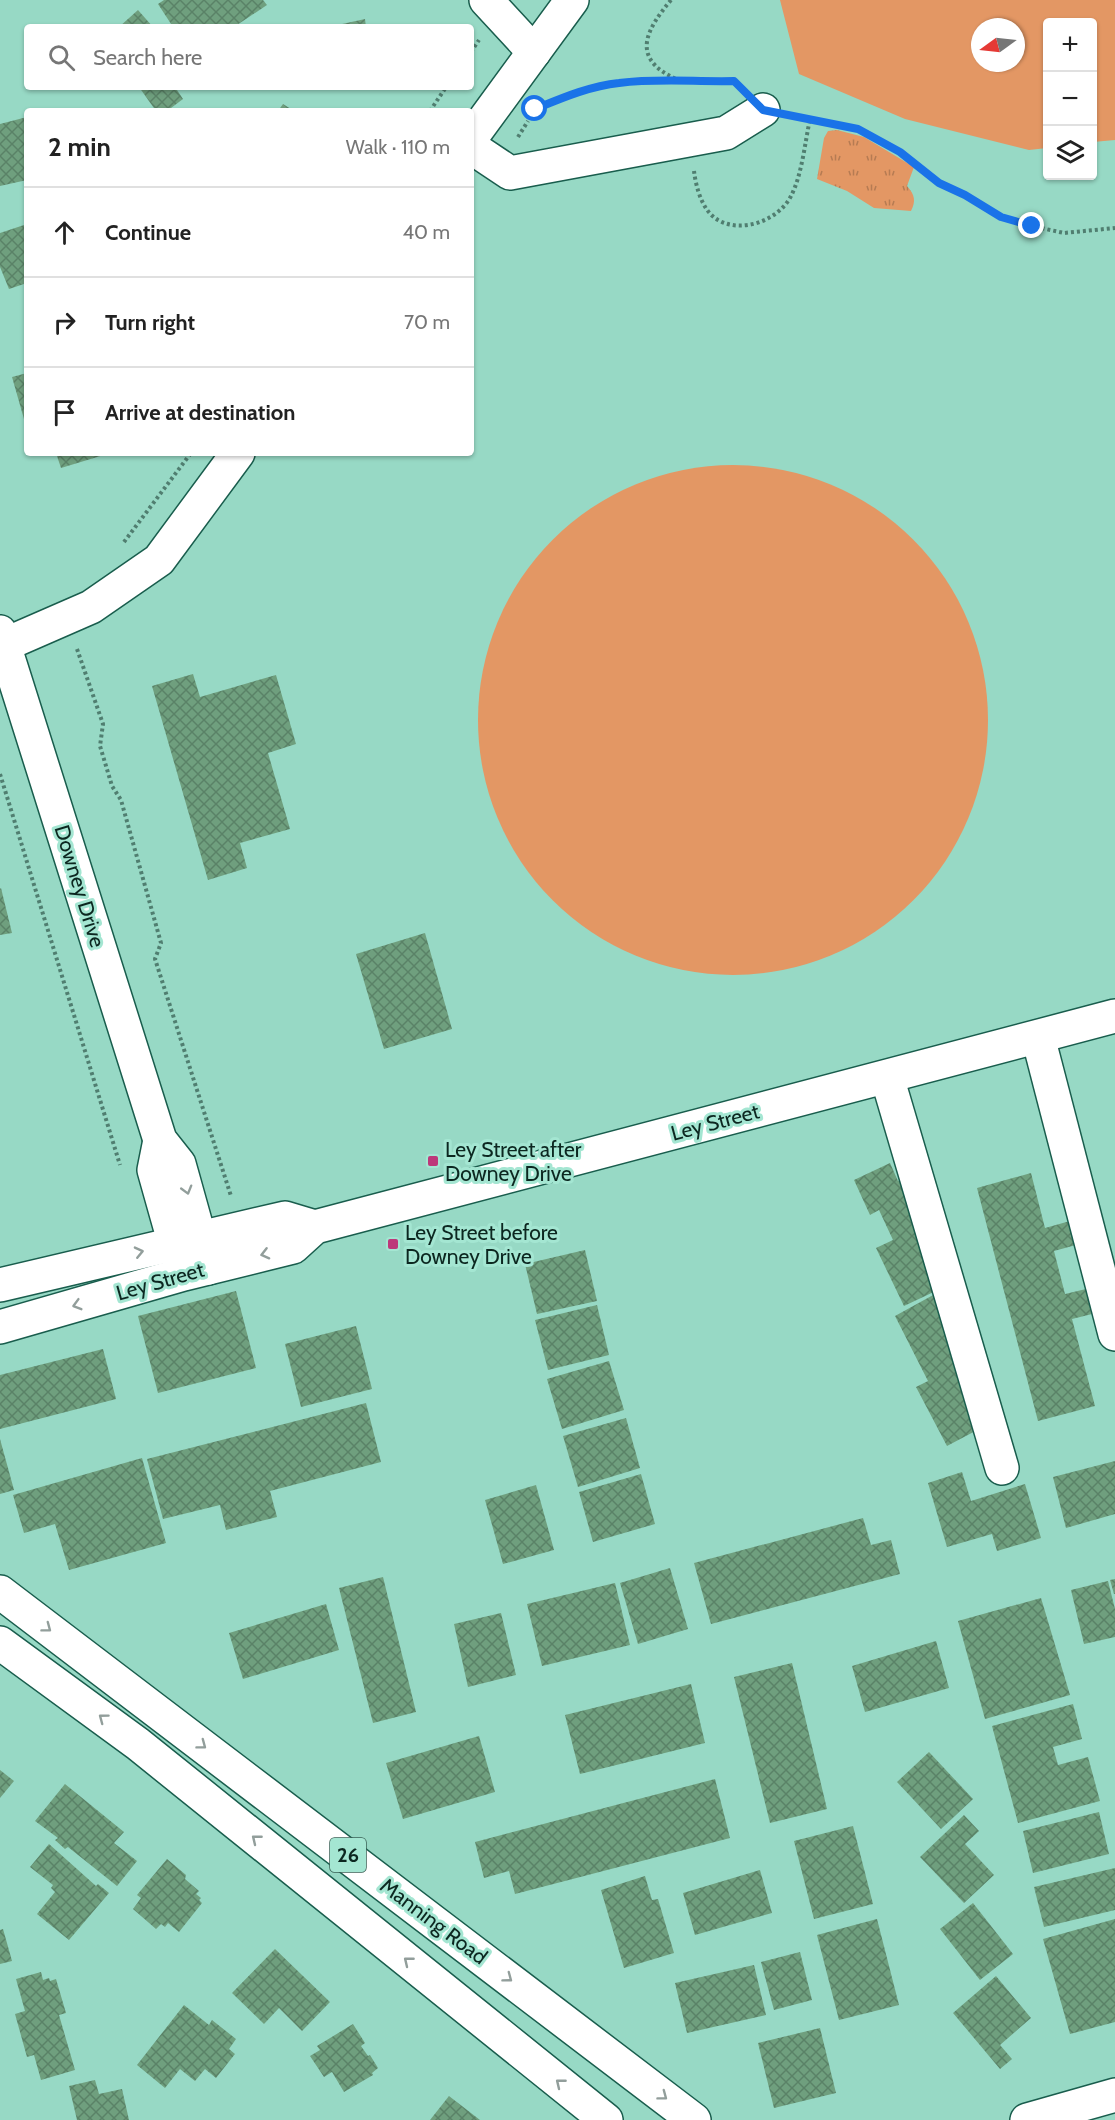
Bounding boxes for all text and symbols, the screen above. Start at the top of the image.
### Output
north arrow [971,18,1025,72]
map controls [1043,18,1097,180]
button: + [1043,18,1097,72]
search box [24,24,474,90]
icon: search [45,41,78,74]
text: Search here [93,44,202,71]
button: − [1043,72,1097,126]
route start [521,95,547,121]
button: layers [1043,126,1097,180]
text: 2 min [48,131,111,163]
text: Walk · 110 m [346,135,450,159]
route end [1018,212,1044,238]
icon: ahead [48,216,81,249]
text: Continue [105,219,191,246]
text: 40 m [402,220,450,244]
icon: right [48,306,81,339]
text: Turn right [105,309,195,336]
text: 70 m [404,310,450,334]
icon: arrive [48,396,81,429]
text: Arrive at destination [105,399,295,426]
street label: Downey Drive [50,822,111,950]
street label: Ley Street [668,1098,762,1146]
place label: Ley Street after Downey Drive [445,1137,582,1186]
marker: Ley Street after Downey Drive [426,1154,440,1168]
one-way arrow [180,1184,192,1195]
place label: Ley Street before Downey Drive [405,1220,558,1269]
marker: Ley Street before Downey Drive [386,1237,400,1251]
one-way arrow [133,1247,143,1260]
one-way arrow [260,1247,270,1260]
street label: Ley Street [113,1257,207,1305]
one-way arrow [72,1298,83,1310]
one-way arrow [40,1620,51,1631]
one-way arrow [99,1714,110,1725]
one-way arrow [195,1738,206,1749]
one-way arrow [252,1836,263,1847]
road number: 26 [330,1838,366,1872]
street label: Manning Road [376,1873,492,1969]
one-way arrow [404,1958,415,1969]
one-way arrow [501,1970,512,1981]
one-way arrow [556,2080,567,2091]
one-way arrow [656,2089,667,2100]

